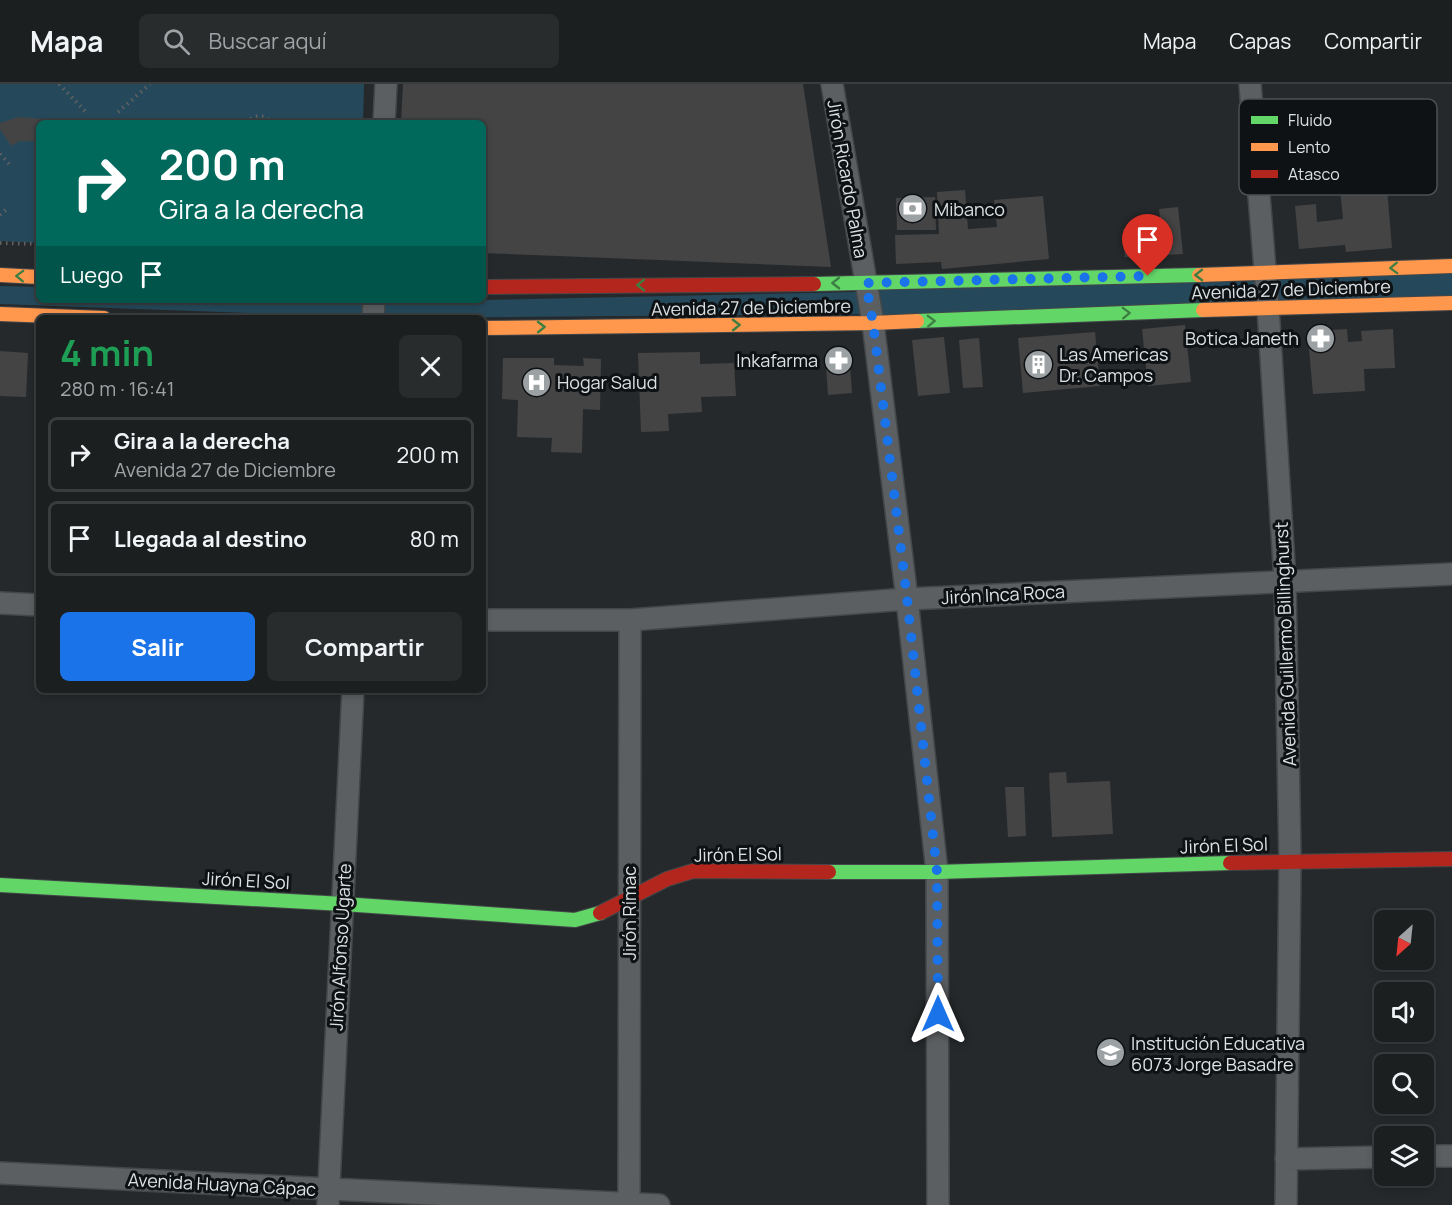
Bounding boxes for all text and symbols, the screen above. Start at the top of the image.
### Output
search box [139,14,559,68]
text: Mapa [30,22,103,60]
icon: search [160,25,193,58]
text: Buscar aquí [208,26,327,56]
text: Mapa [1143,27,1196,55]
text: Capas [1229,27,1291,55]
text: Compartir [1324,27,1422,55]
street label: Jirón Ricardo Palma [822,98,874,260]
legend [1239,99,1437,195]
text: Fluido [1288,109,1332,131]
text: 200 m [159,135,285,193]
text: Lento [1288,136,1330,158]
icon: right [60,144,138,222]
text: Atasco [1288,163,1340,185]
text: Gira a la derecha [159,190,364,227]
bank icon: Mibanco [897,193,929,225]
place label: Mibanco [934,197,1005,221]
pin [1122,214,1173,276]
icon: arrive [1131,223,1164,256]
icon: arrive [135,258,168,291]
text: Luego [60,260,123,290]
one-way arrow [1389,262,1398,274]
one-way arrow [1194,269,1203,281]
one-way arrow [15,270,24,282]
street label: Avenida 27 de Diciembre [1191,274,1391,304]
one-way arrow [831,277,840,289]
one-way arrow [636,279,645,291]
street label: Avenida 27 de Diciembre [651,293,851,321]
one-way arrow [1122,307,1131,319]
one-way arrow [927,315,936,327]
one-way arrow [732,319,741,331]
one-way arrow [537,321,546,333]
pharmacy icon: Botica Janeth [1304,322,1336,354]
place label: Botica Janeth [1185,326,1299,350]
text: 4 min [60,328,154,377]
button: close [399,335,462,398]
place label: Las Americas Dr. Campos [1059,342,1168,387]
pharmacy icon: Inkafarma [823,344,855,376]
place label: Inkafarma [736,348,818,372]
building icon: Las Americas Dr. Campos [1022,348,1054,380]
hospital icon: Hogar Salud [520,366,552,398]
place label: Hogar Salud [557,370,657,394]
text: 280 m · 16:41 [60,375,174,402]
text: Gira a la derecha [114,426,290,456]
icon: right [63,438,96,471]
text: 200 m [397,440,459,470]
text: Avenida 27 de Diciembre [114,456,336,483]
street label: Avenida Guillermo Billinghurst [1269,521,1301,767]
icon: arrive [63,522,96,555]
text: Llegada al destino [114,524,307,554]
text: 80 m [410,524,459,554]
street label: Jirón Inca Roca [940,579,1066,609]
button: Salir [60,612,255,681]
button: Compartir [267,612,462,681]
street label: Jirón El Sol [1180,831,1268,859]
street label: Jirón El Sol [694,841,782,867]
street label: Jirón Alfonso Ugarte [324,863,356,1031]
street label: Jirón El Sol [202,866,290,894]
street label: Jirón Rímac [617,866,641,960]
north arrow [1374,910,1434,970]
map controls [1374,910,1434,1186]
position arrow [906,982,970,1046]
button: sound [1374,982,1434,1042]
place label: Institución Educativa 6073 Jorge Basadre [1131,1031,1305,1076]
school or university icon: Institución Educativa 6073 Jorge Basadre [1094,1037,1126,1069]
button: search [1374,1054,1434,1114]
button: layers [1374,1126,1434,1186]
street label: Avenida Huayna Cápac [127,1167,317,1201]

